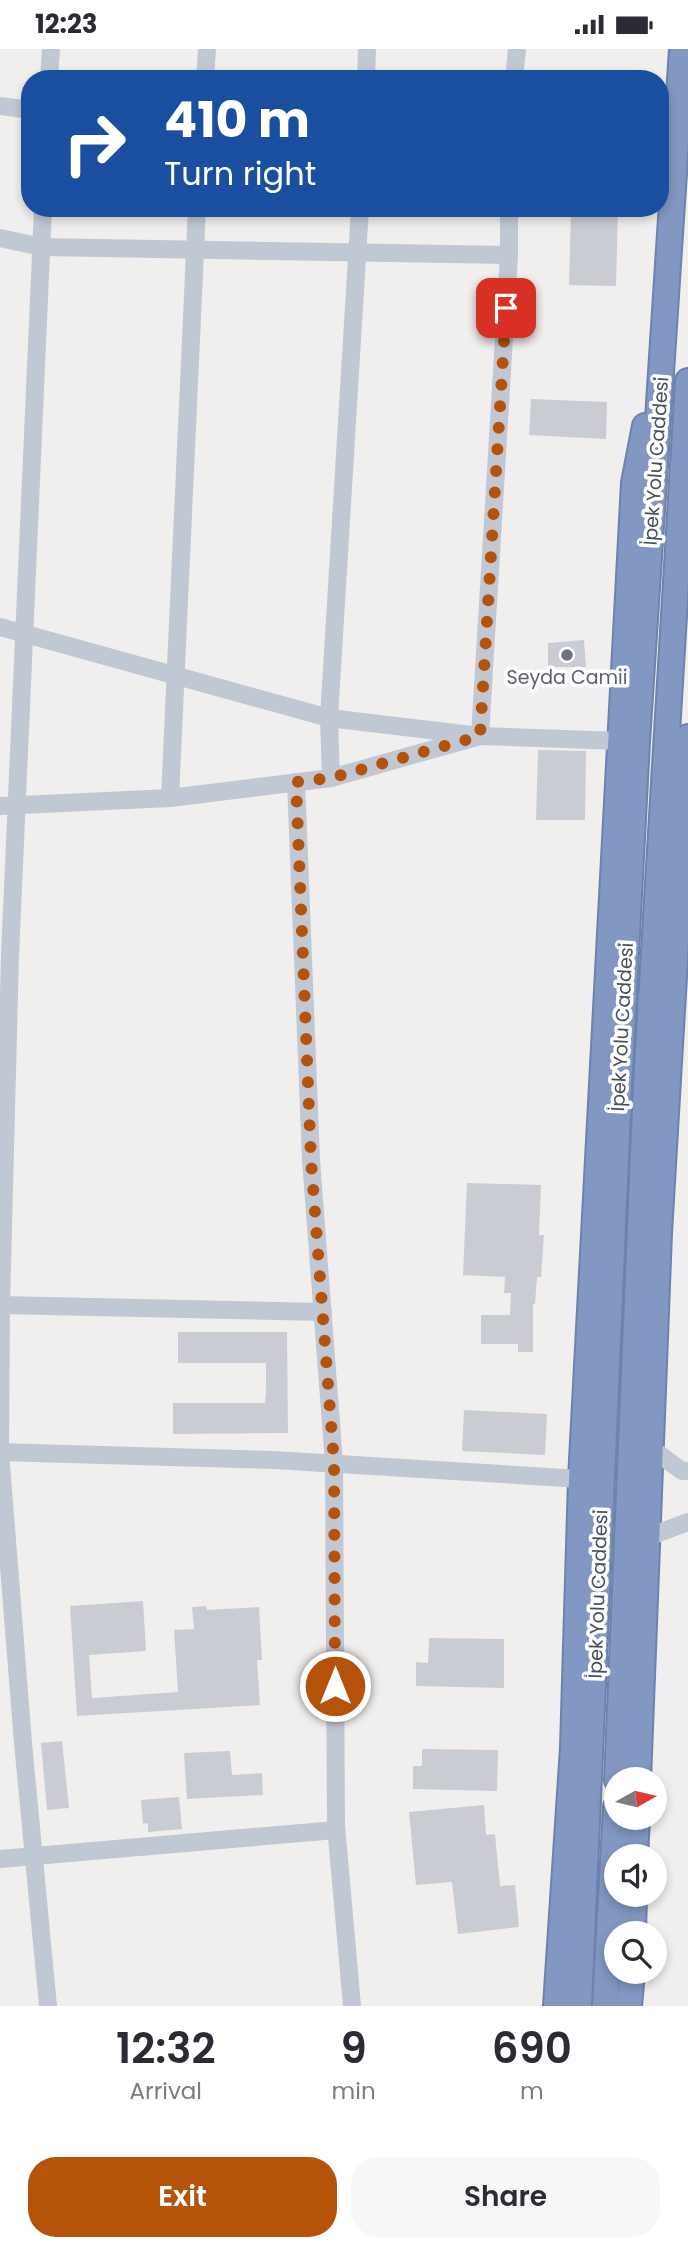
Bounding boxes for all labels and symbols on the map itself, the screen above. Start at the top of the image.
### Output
pin [476,278,536,338]
street label: İpek Yolu Caddesi [637,376,675,546]
marker: Seyda Camii [559,647,575,663]
place label: Seyda Camii [507,664,627,691]
street label: İpek Yolu Caddesi [604,942,640,1112]
street label: İpek Yolu Caddesi [582,1509,614,1679]
position arrow [298,1649,372,1723]
north arrow [604,1767,667,1831]

